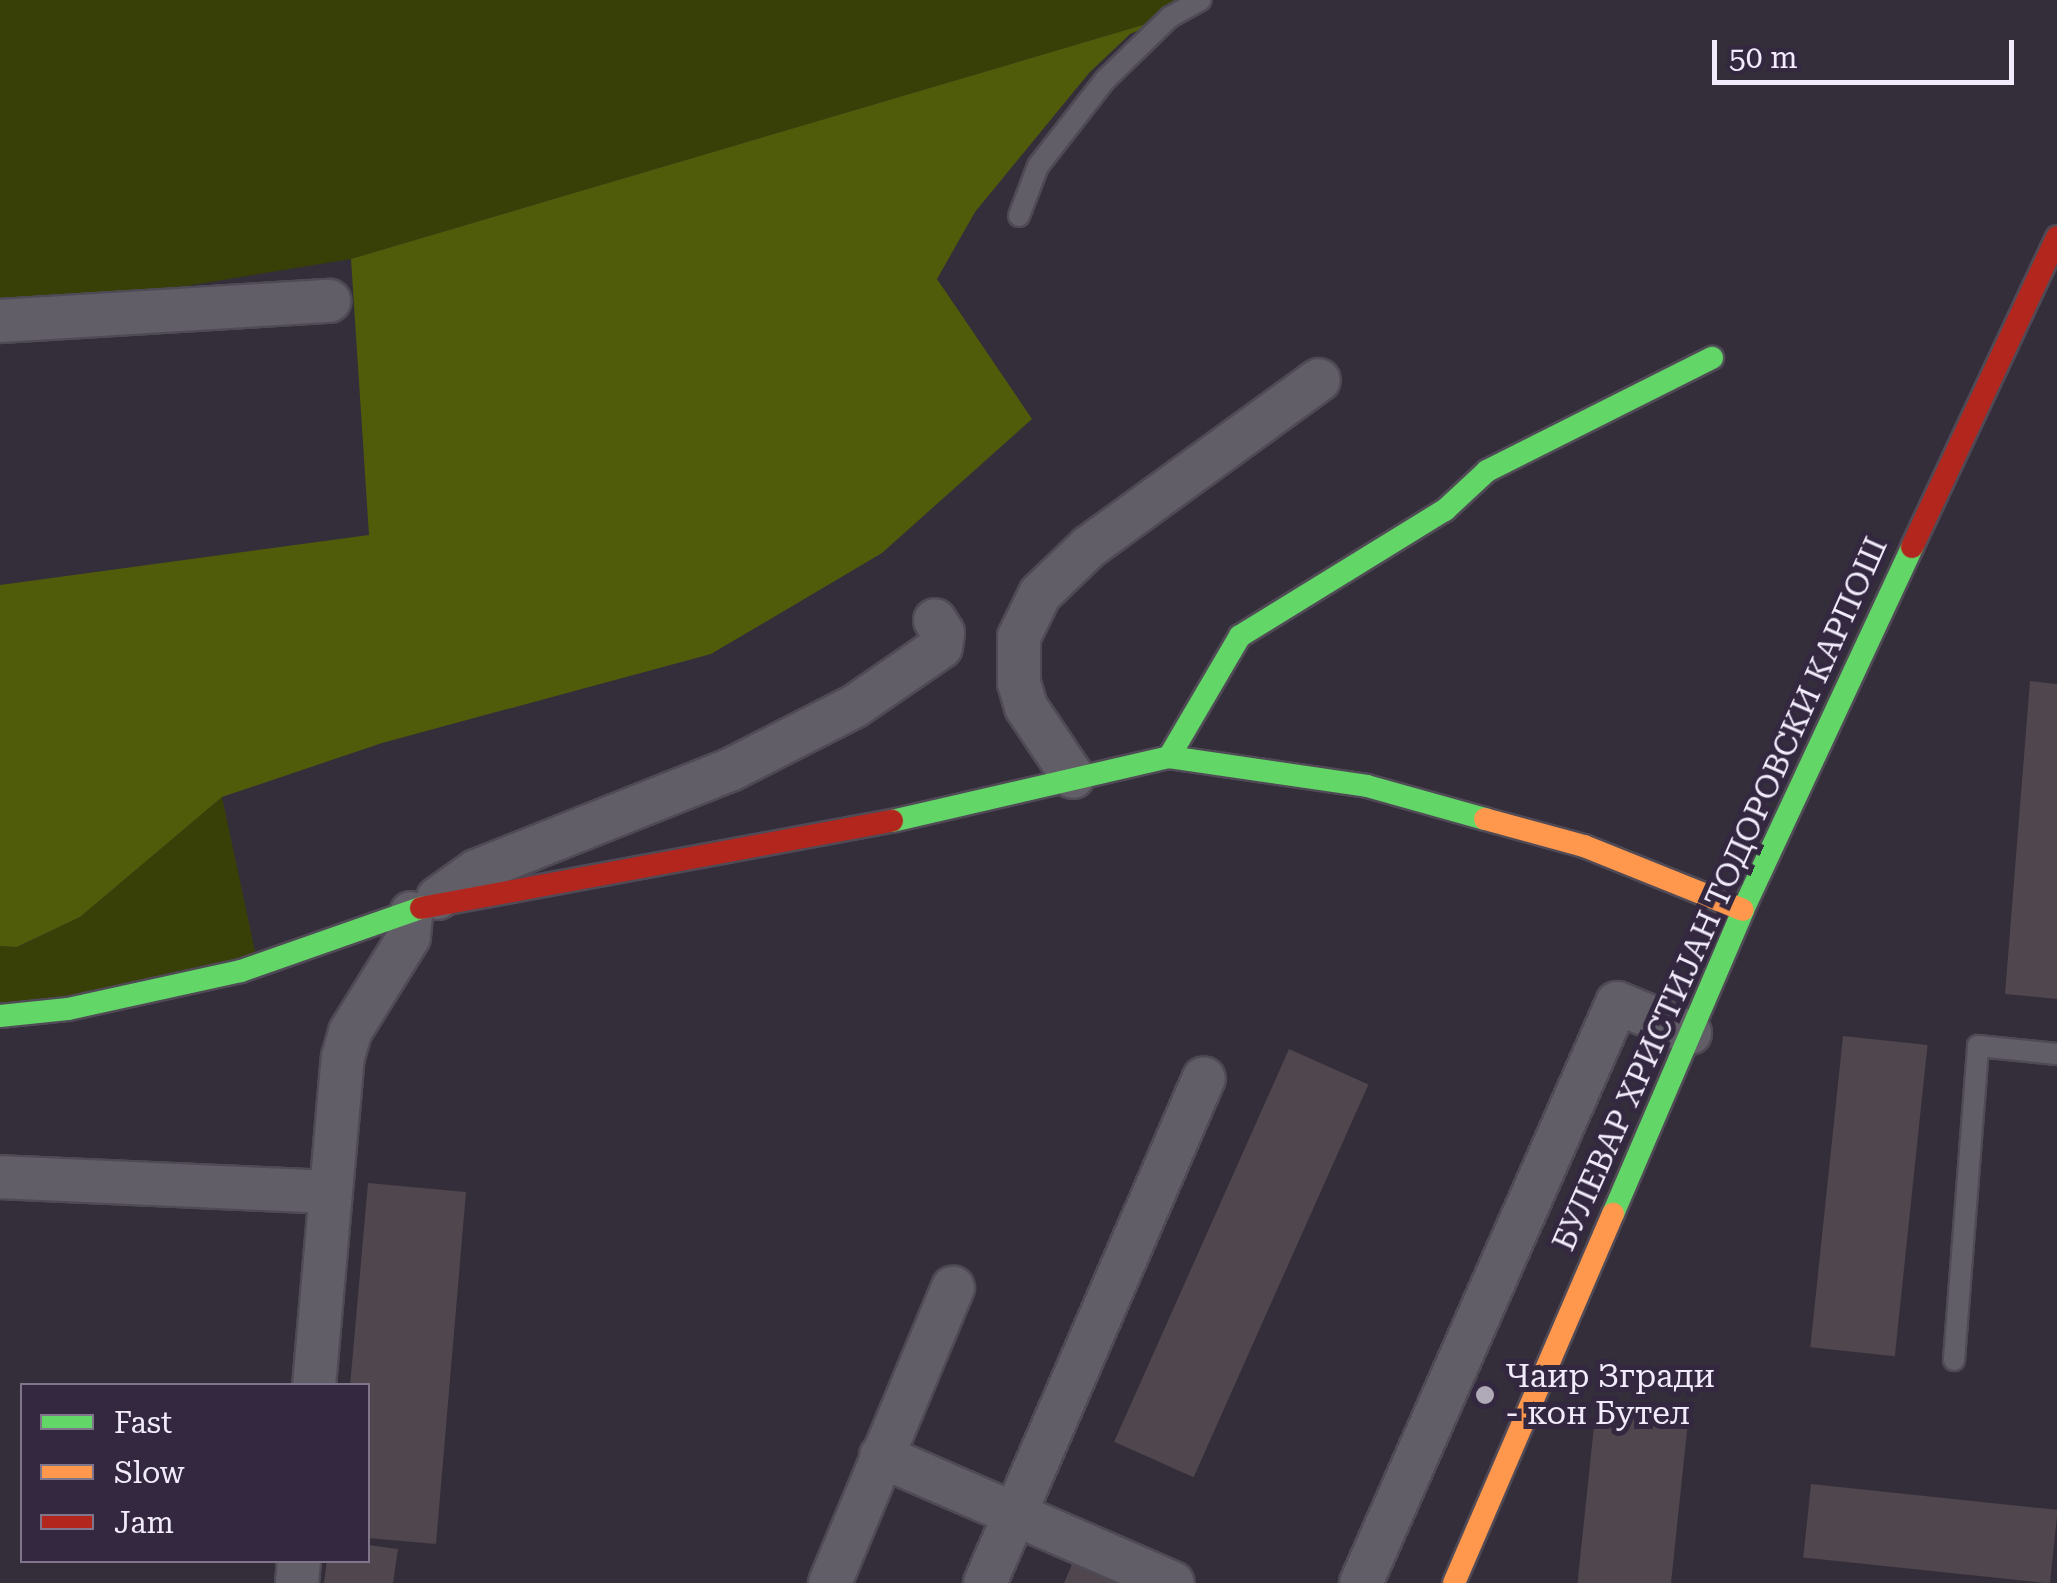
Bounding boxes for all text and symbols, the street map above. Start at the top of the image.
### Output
scale bar [1717,20,2020,82]
text: 50 m [1729,40,1798,75]
street label: БУЛЕВАР ХРИСТИЈАН ТОДОРОВСКИ КАРПОШ [1544,531,1896,1257]
place label: Чаир Згради - кон Бутел [1505,1358,1715,1433]
legend [20,1383,370,1563]
marker: Чаир Згради - кон Бутел [1474,1384,1496,1406]
text: Fast [114,1405,172,1440]
text: Slow [114,1455,185,1490]
text: Jam [114,1505,174,1540]

